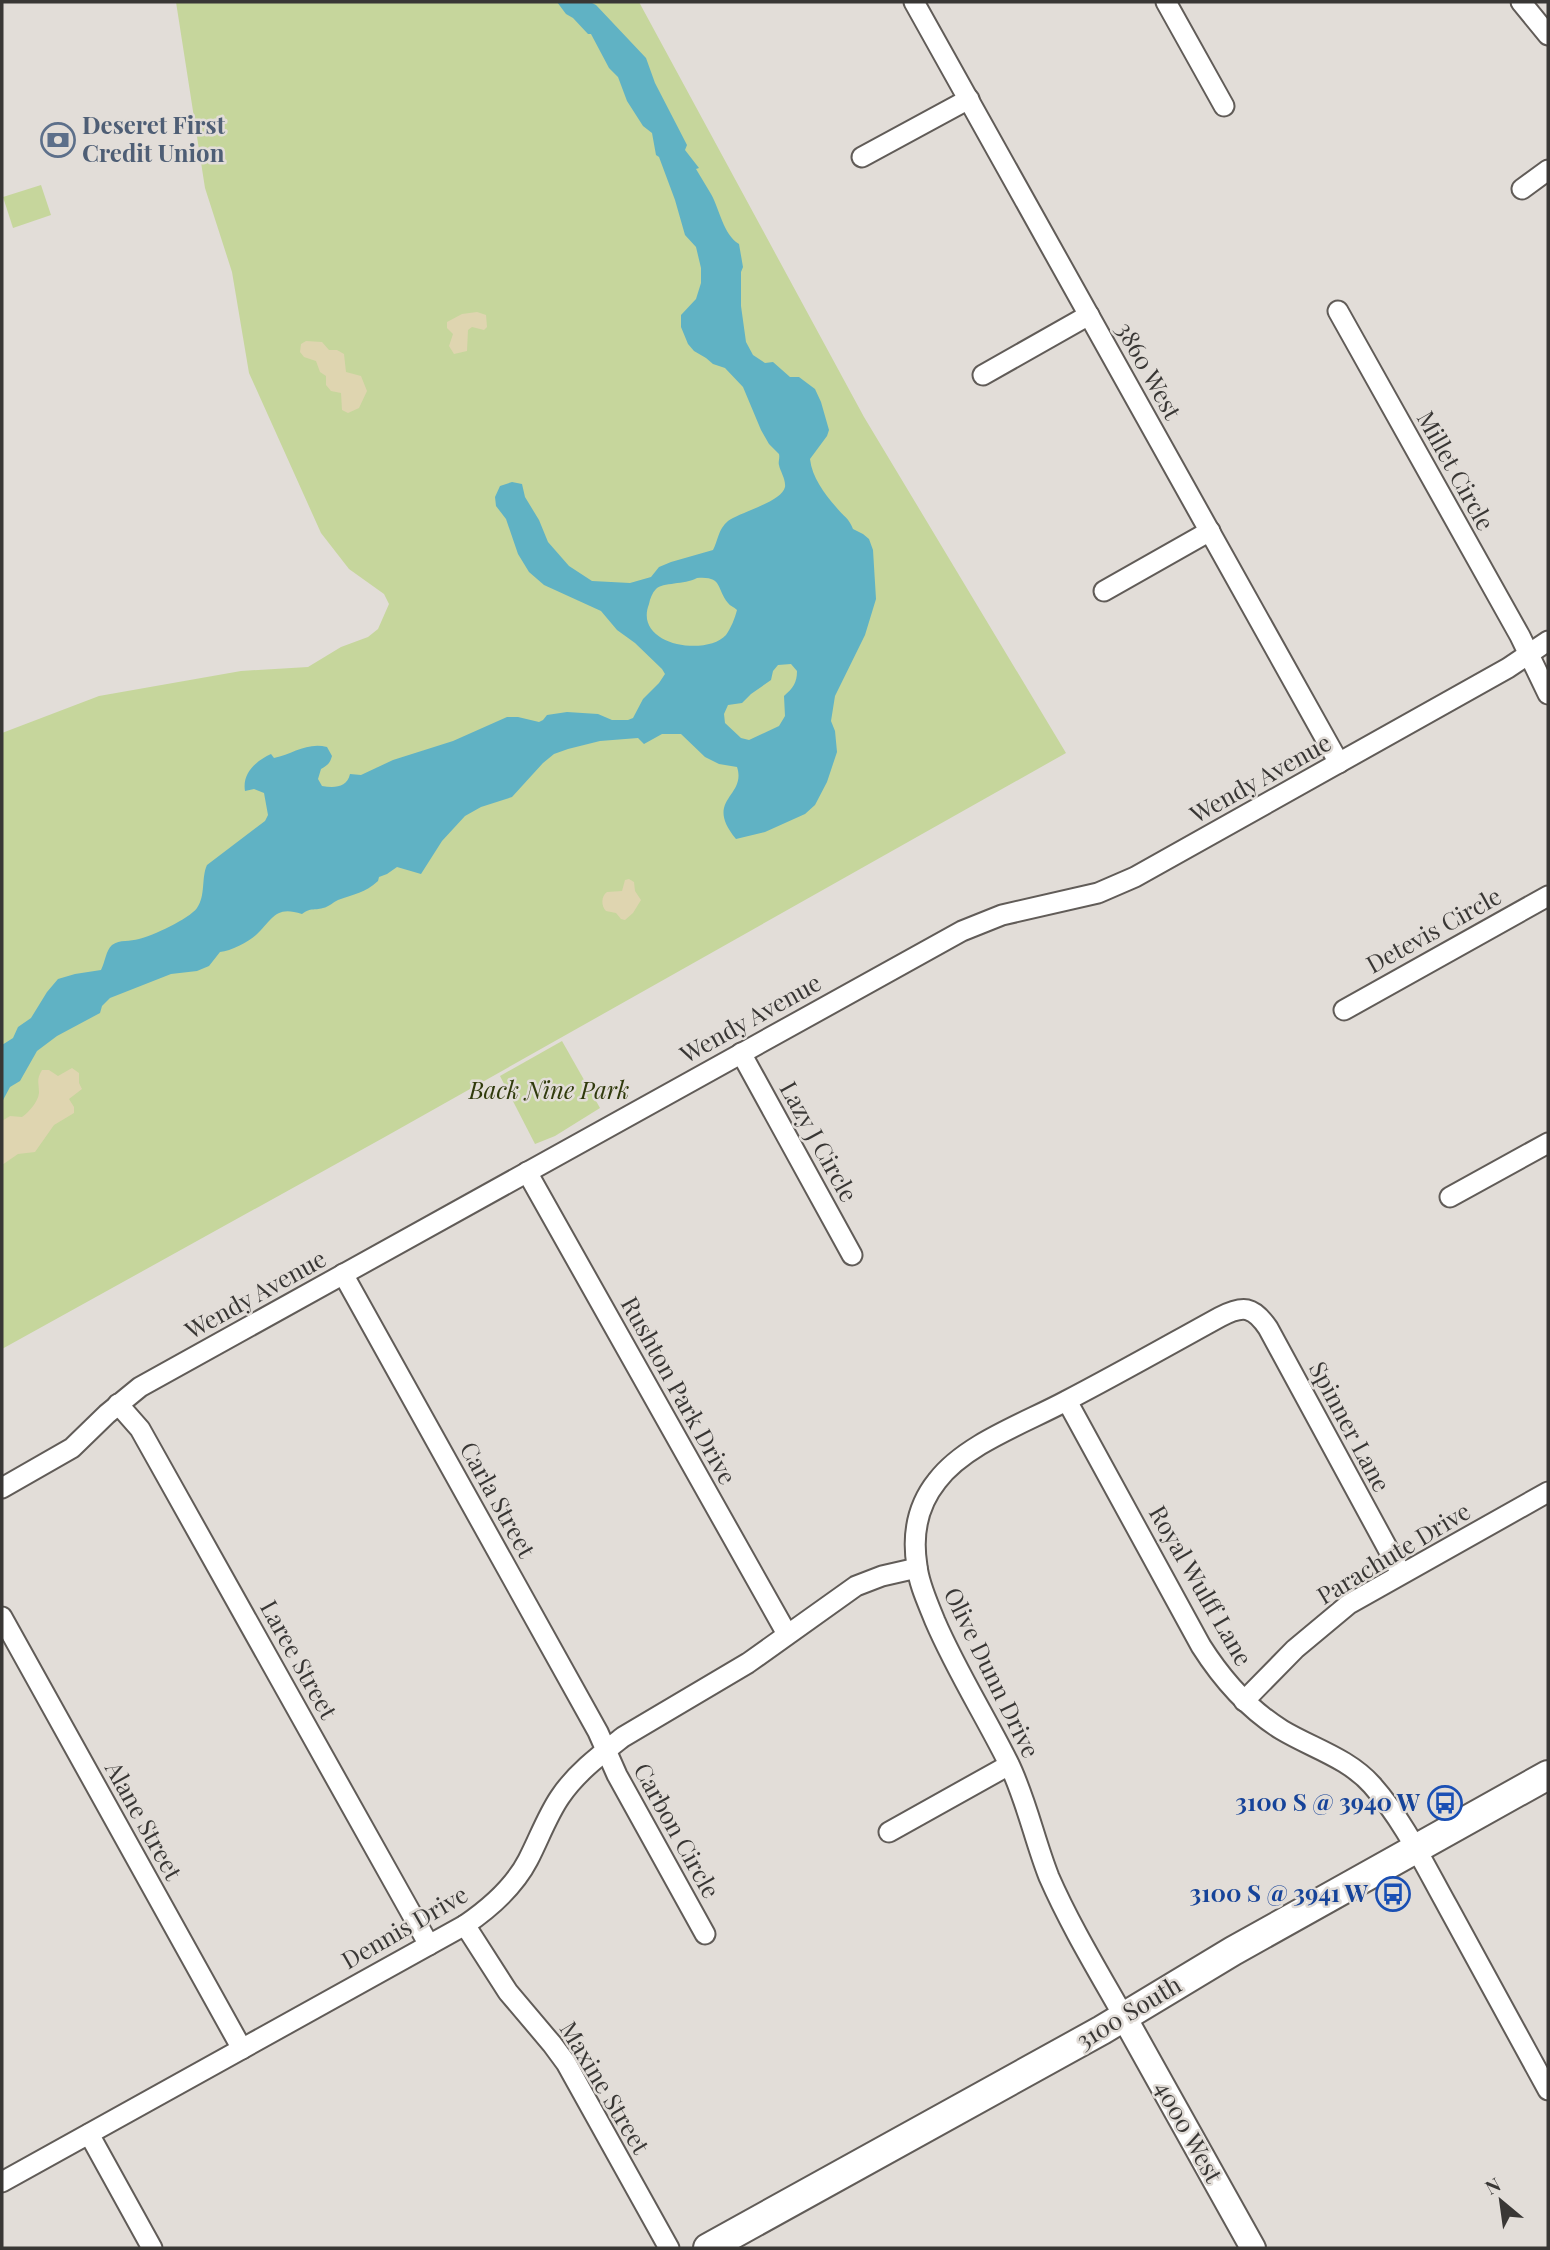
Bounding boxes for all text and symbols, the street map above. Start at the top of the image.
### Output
place label: Deseret First Credit Union [82,108,226,168]
bank icon: Deseret First Credit Union [39,121,77,159]
street label: 3860 West [1110,316,1190,425]
street label: Millet Circle [1411,405,1503,535]
street label: Wendy Avenue [1183,725,1336,830]
street label: Detevis Circle [1360,879,1506,980]
street label: Wendy Avenue [673,965,826,1070]
park label: Back Nine Park [468,1073,629,1105]
street label: Lazy J Circle [774,1075,866,1207]
street label: Wendy Avenue [178,1241,331,1346]
street label: Rushton Park Drive [615,1290,745,1490]
street label: Spinner Lane [1303,1355,1399,1497]
street label: Carla Street [454,1435,544,1563]
street label: Parachute Drive [1310,1494,1476,1611]
street label: Royal Wulff Lane [1143,1499,1261,1671]
street label: Olive Dunn Drive [938,1582,1048,1763]
street label: Laree Street [254,1594,346,1725]
street label: Alane Street [99,1754,191,1885]
street label: Carbon Circle [627,1757,728,1903]
bus stop icon: 3100 S @ 3940 W [1426,1784,1464,1822]
place label: 3100 S @ 3940 W [1235,1785,1421,1817]
bus stop icon: 3100 S @ 3941 W [1374,1875,1412,1913]
place label: 3100 S @ 3941 W [1190,1876,1369,1908]
street label: Dennis Drive [335,1877,473,1975]
street label: 3100 South [1070,1967,1186,2055]
street label: Maxine Street [554,2015,658,2160]
street label: 4000 West [1149,2074,1231,2188]
north arrow [1466,2166,1536,2236]
text: N [1480,2170,1505,2200]

